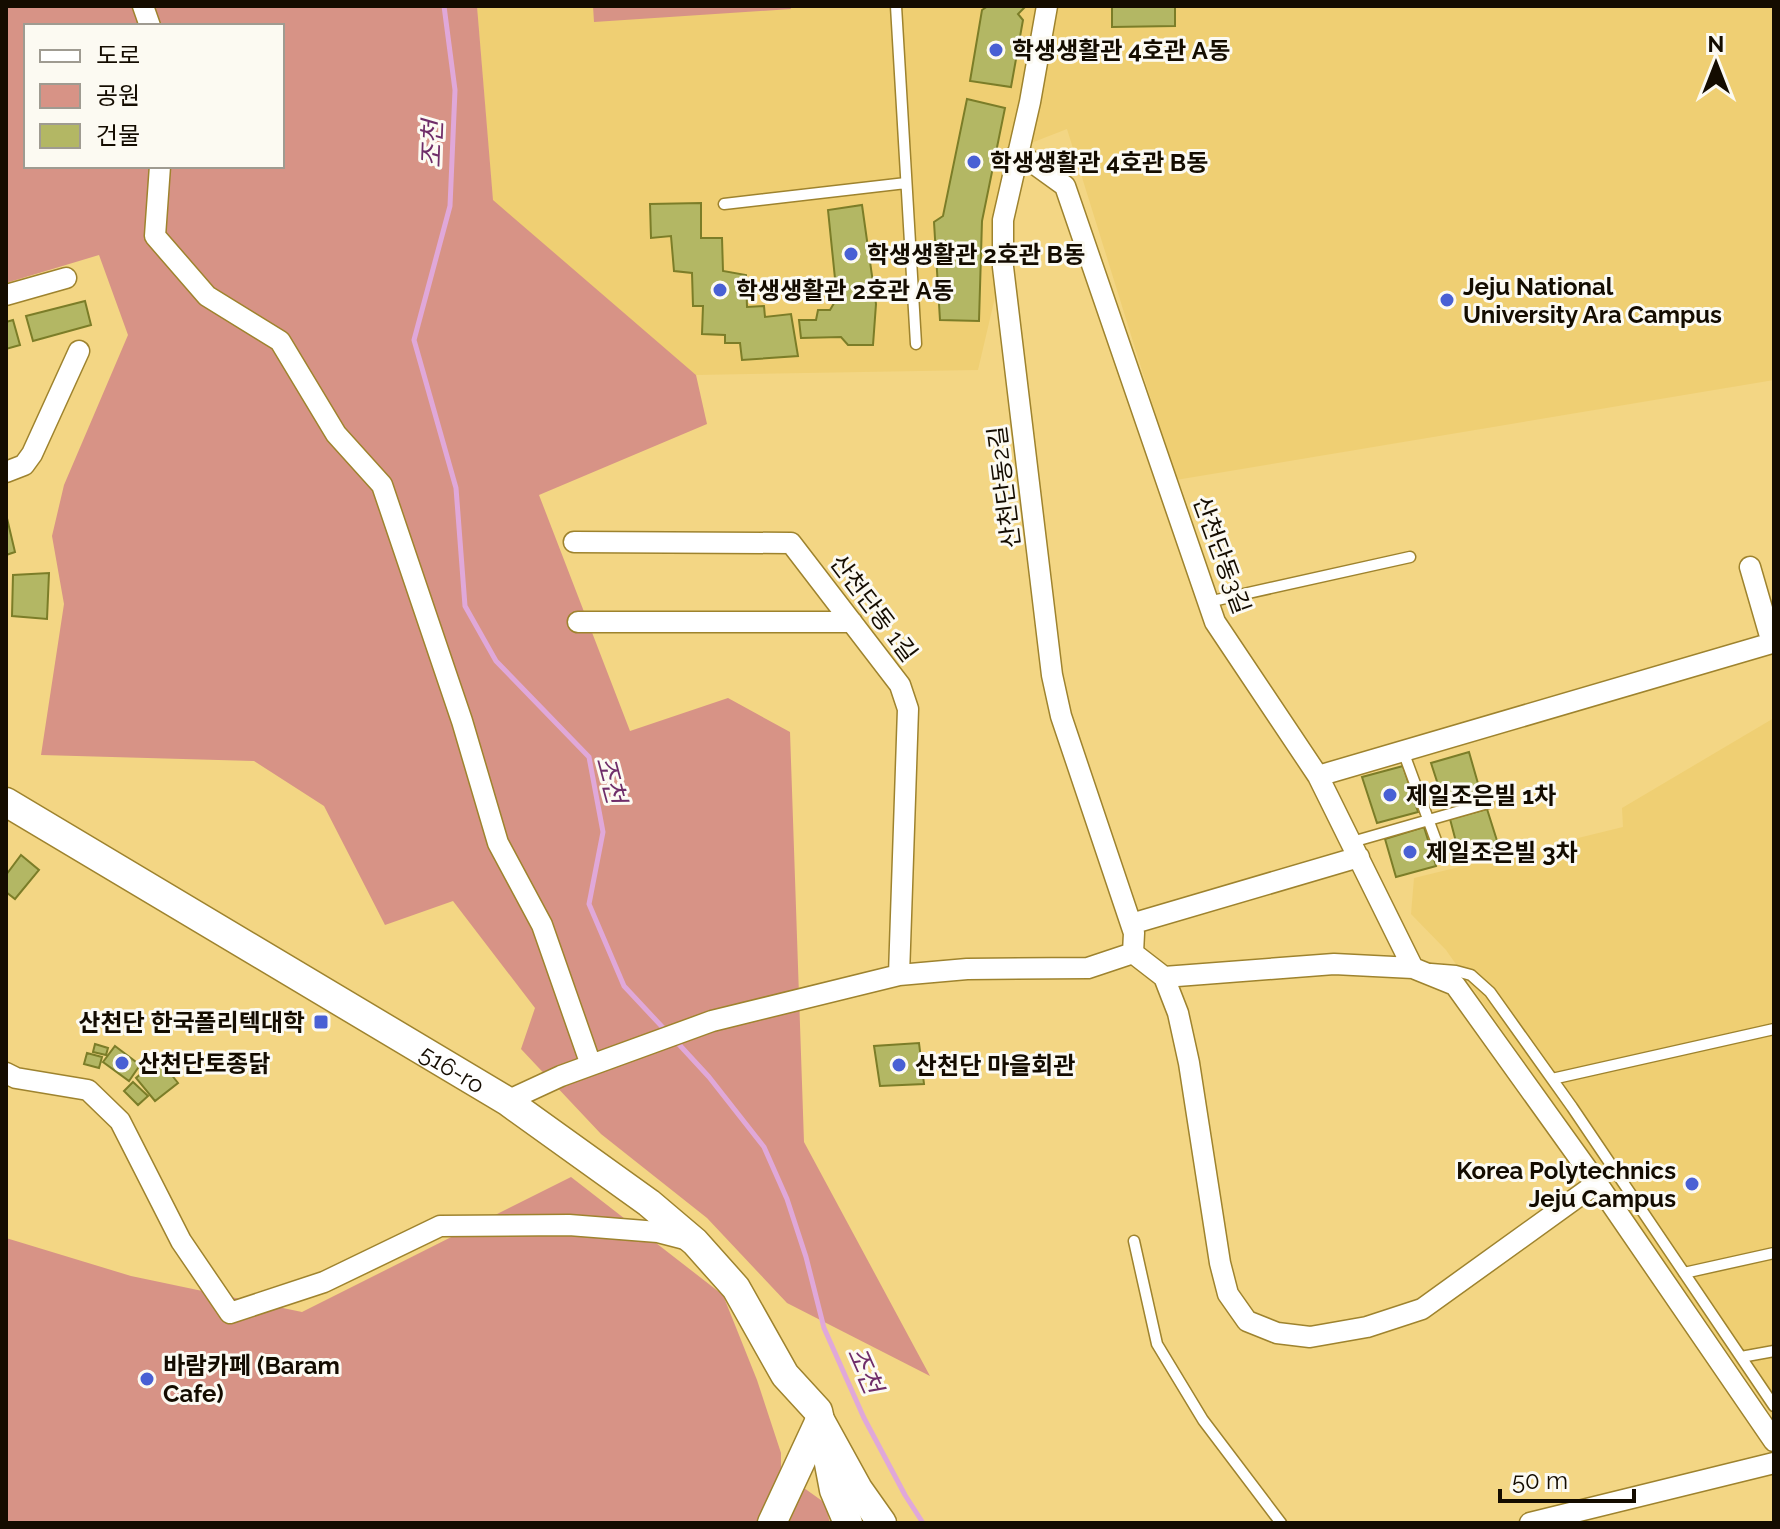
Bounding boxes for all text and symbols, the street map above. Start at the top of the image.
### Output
legend [24,24,284,168]
north arrow [1676,24,1756,104]
text: N [1708,31,1724,57]
place label: 학생생활관 4호관 A동 [1012,36,1230,65]
text: 도로 [96,41,140,70]
marker: 학생생활관 4호관 A동 [987,41,1005,59]
text: 공원 [96,81,140,110]
water label: 조천 [416,116,448,168]
text: 건물 [96,121,140,150]
place label: 학생생활관 4호관 B동 [990,148,1208,177]
marker: 학생생활관 4호관 B동 [965,153,983,171]
place label: 학생생활관 2호관 B동 [867,240,1085,269]
marker: 학생생활관 2호관 B동 [842,245,860,263]
place label: Jeju National University Ara Campus [1463,272,1722,329]
place label: 학생생활관 2호관 A동 [736,276,954,305]
marker: 학생생활관 2호관 A동 [711,281,729,299]
marker: Jeju National University Ara Campus [1438,291,1456,309]
street label: 산천단동2길 [982,424,1026,550]
street label: 산천단동3길 [1187,492,1257,618]
street label: 산천단동 1길 [824,549,924,667]
water label: 조천 [590,753,632,810]
place label: 제일조은빌 1차 [1406,781,1556,810]
marker: 제일조은빌 1차 [1381,786,1399,804]
place label: 제일조은빌 3차 [1426,838,1578,867]
marker: 제일조은빌 3차 [1401,843,1419,861]
place label: 산천단 한국폴리텍대학 [78,1008,305,1037]
marker: 산천단 한국폴리텍대학 [312,1013,330,1031]
street label: 516-ro [415,1038,490,1099]
place label: 산천단토종닭 [138,1049,270,1078]
place label: 산천단 마을회관 [915,1051,1075,1080]
marker: 산천단토종닭 [113,1054,131,1072]
marker: 산천단 마을회관 [890,1056,908,1074]
place label: Korea Polytechnics Jeju Campus [1456,1156,1676,1213]
marker: Korea Polytechnics Jeju Campus [1683,1175,1701,1193]
water label: 조천 [842,1342,890,1401]
place label: 바람카페 (Baram Cafe) [163,1351,340,1408]
marker: 바람카페 (Baram Cafe) [138,1370,156,1388]
scale bar [1500,1453,1634,1503]
text: 50 m [1512,1466,1568,1495]

